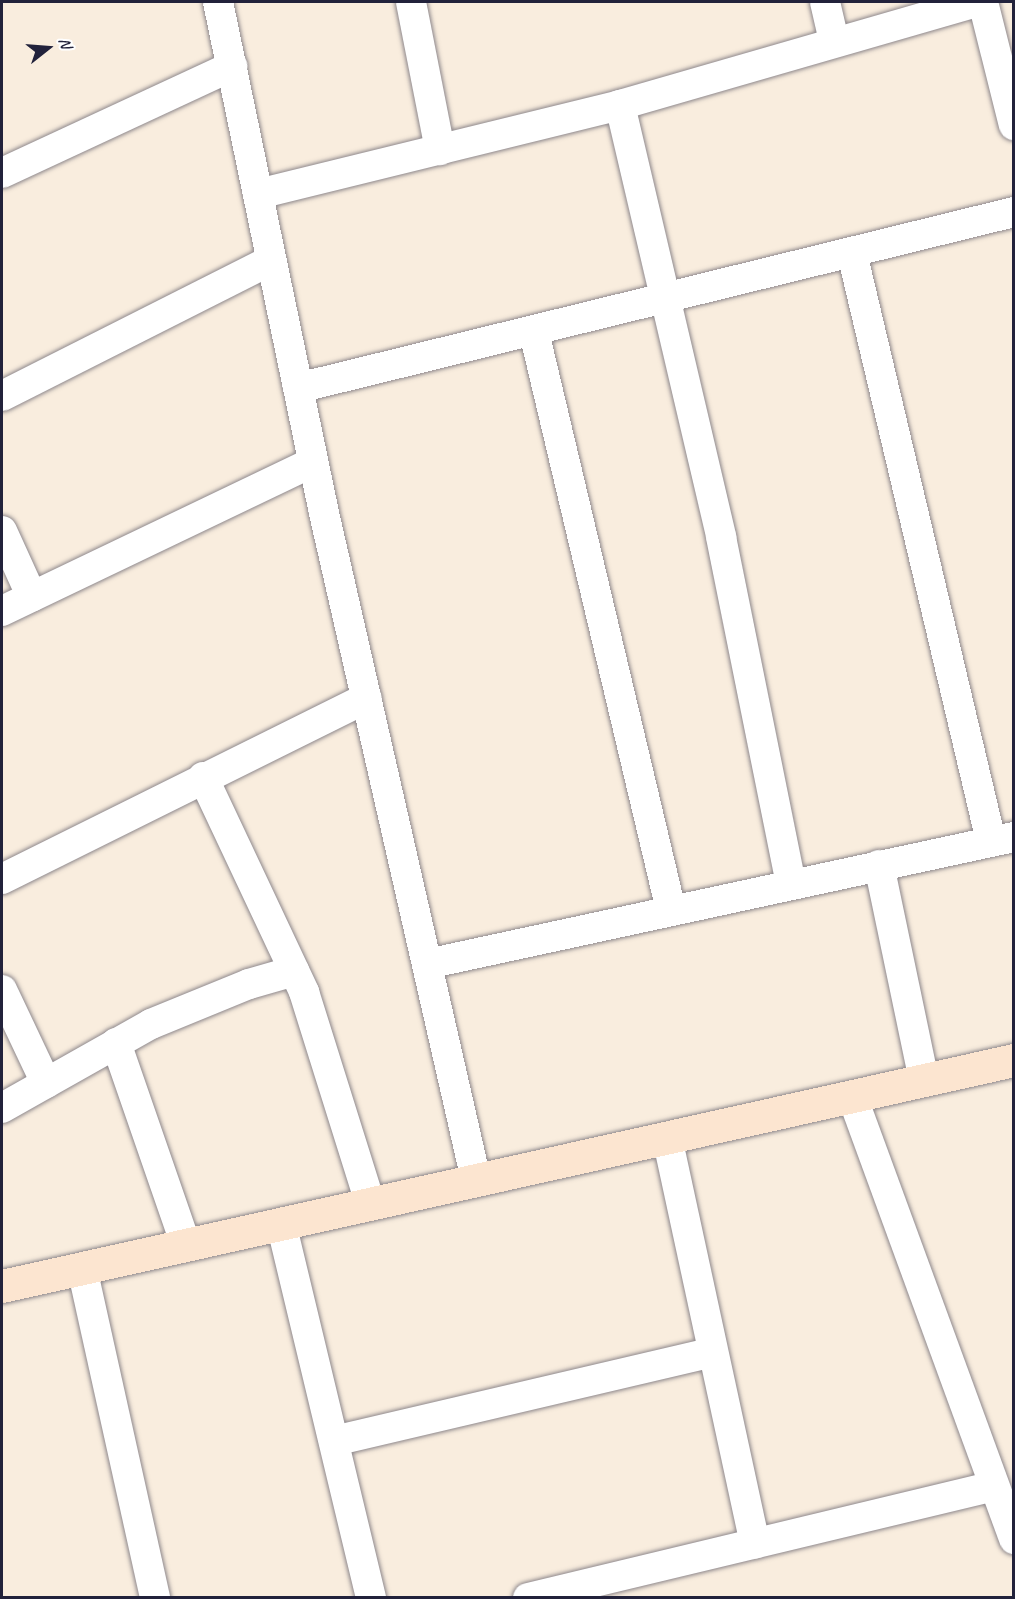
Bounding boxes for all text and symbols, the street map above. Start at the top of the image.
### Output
north arrow [18,18,78,78]
text: N [54,35,76,50]

